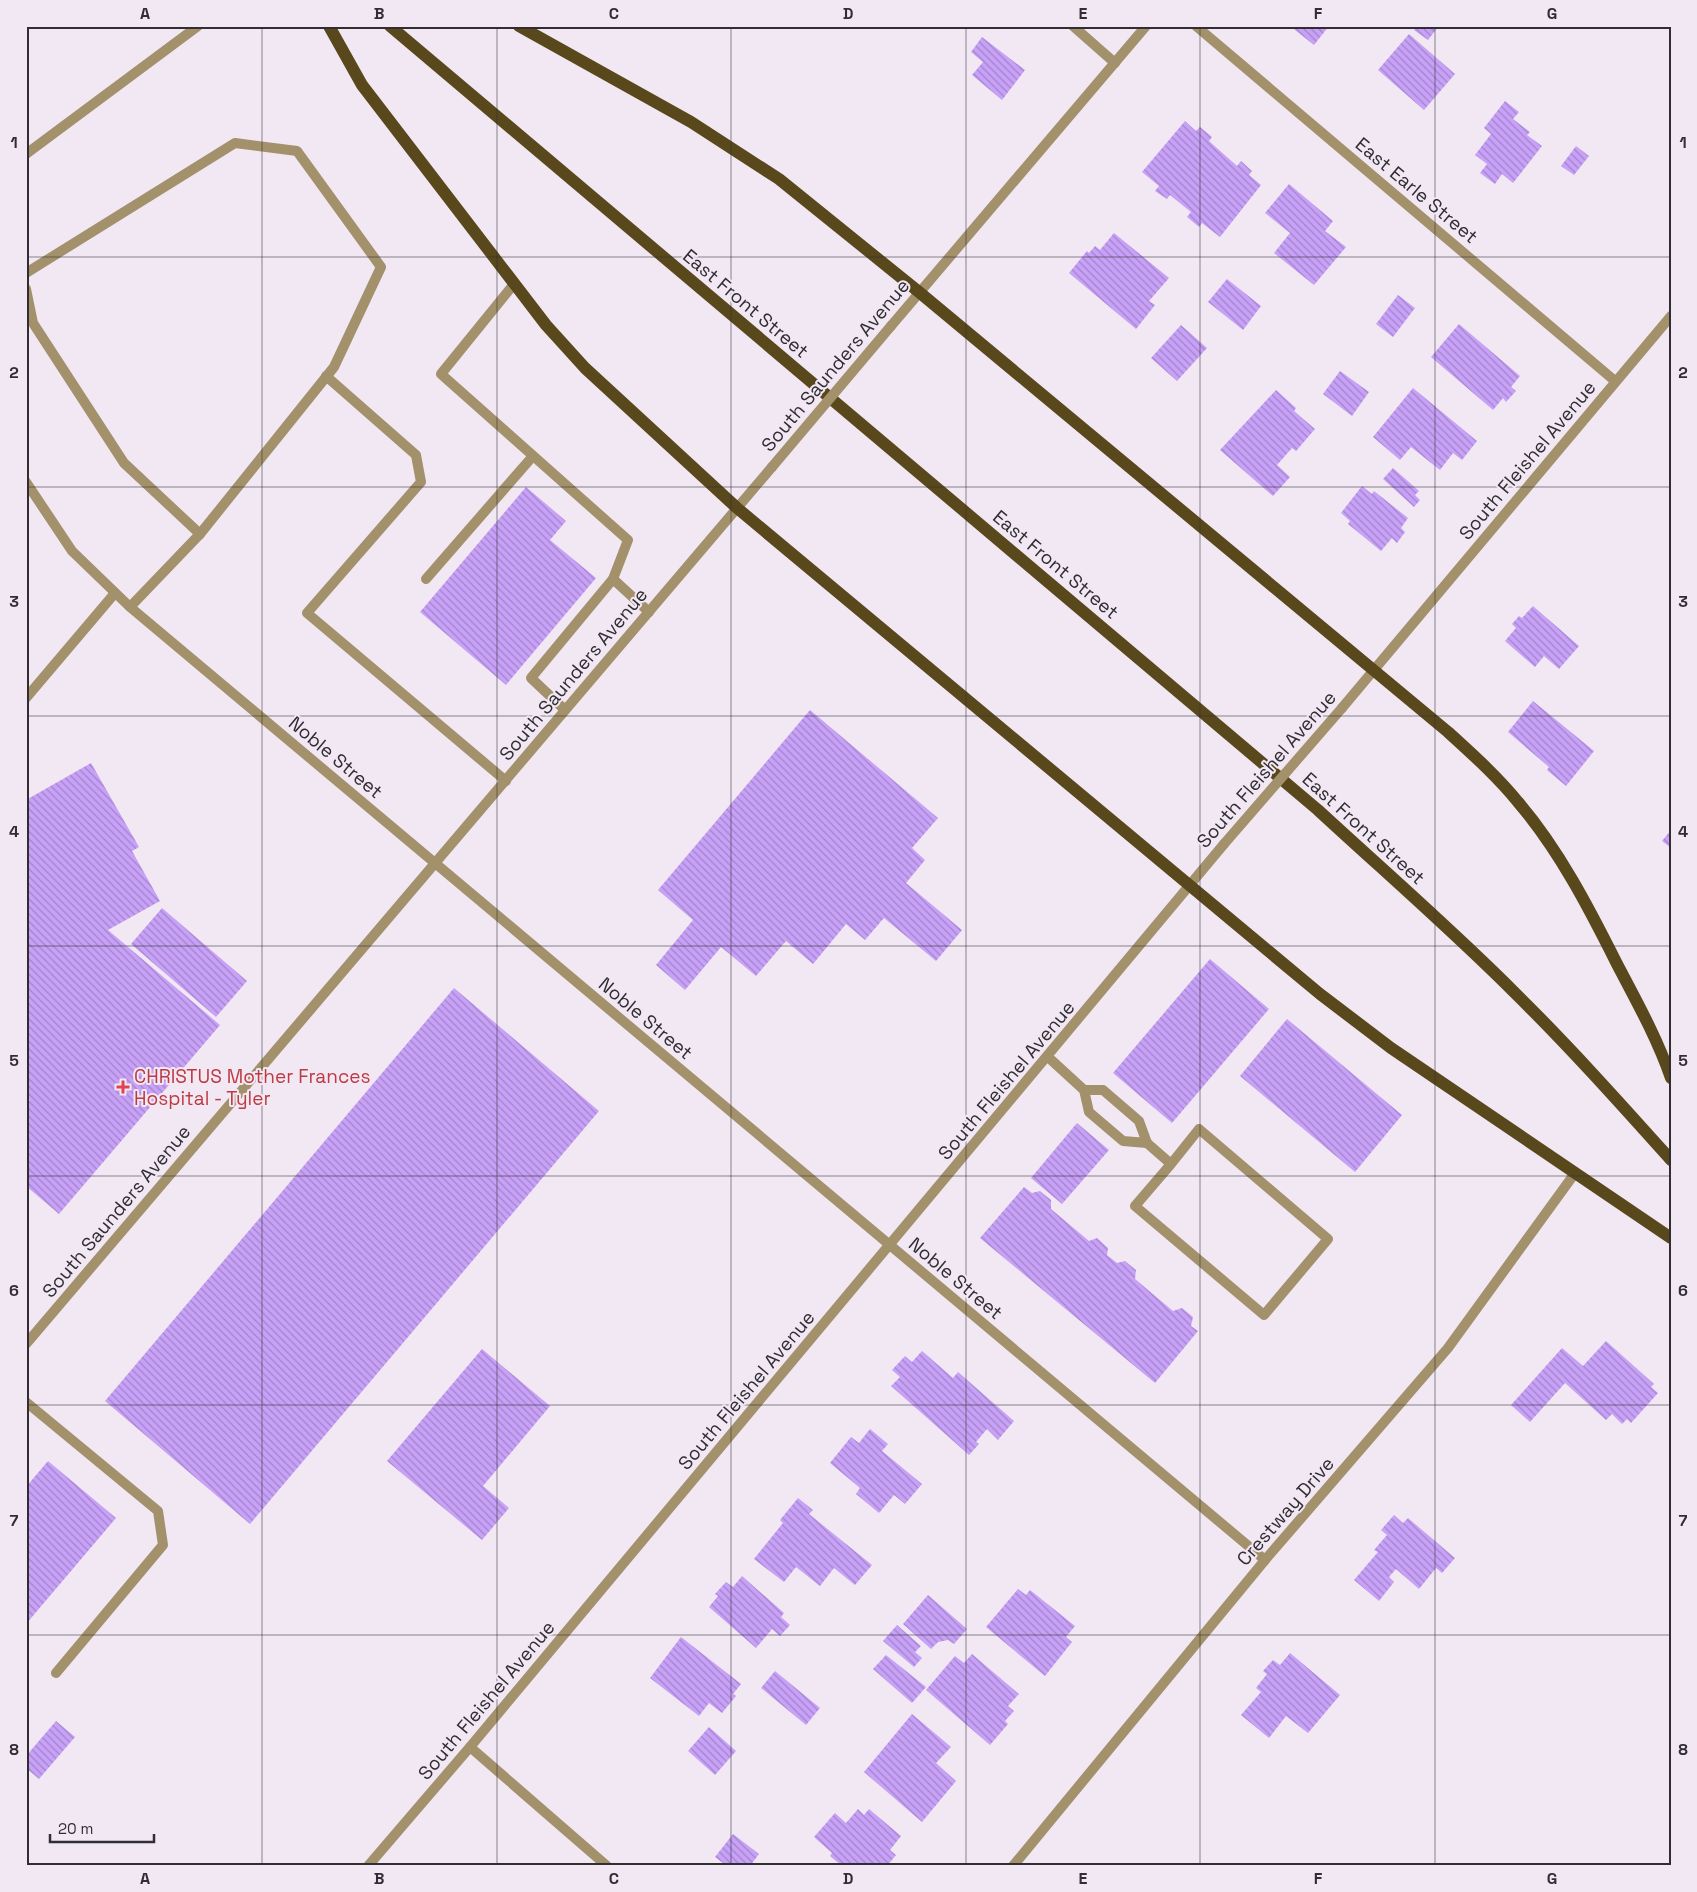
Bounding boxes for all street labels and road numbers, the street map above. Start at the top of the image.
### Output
street label: East Earle Street [1350,132,1483,249]
street label: East Front Street [678,243,814,363]
street label: South Saunders Avenue [756,274,915,457]
street label: South Fleishel Avenue [1453,376,1601,545]
street label: East Front Street [988,504,1124,624]
street label: South Saunders Avenue [494,583,653,766]
street label: South Fleishel Avenue [1191,686,1342,853]
street label: Noble Street [283,711,388,804]
street label: East Front Street [1297,767,1430,890]
street label: Noble Street [593,972,698,1065]
street label: South Fleishel Avenue [932,996,1080,1165]
street label: South Saunders Avenue [37,1120,196,1303]
street label: Noble Street [903,1232,1008,1325]
street label: South Fleishel Avenue [672,1306,820,1475]
street label: Crestway Drive [1231,1452,1340,1571]
street label: South Fleishel Avenue [412,1616,560,1785]

